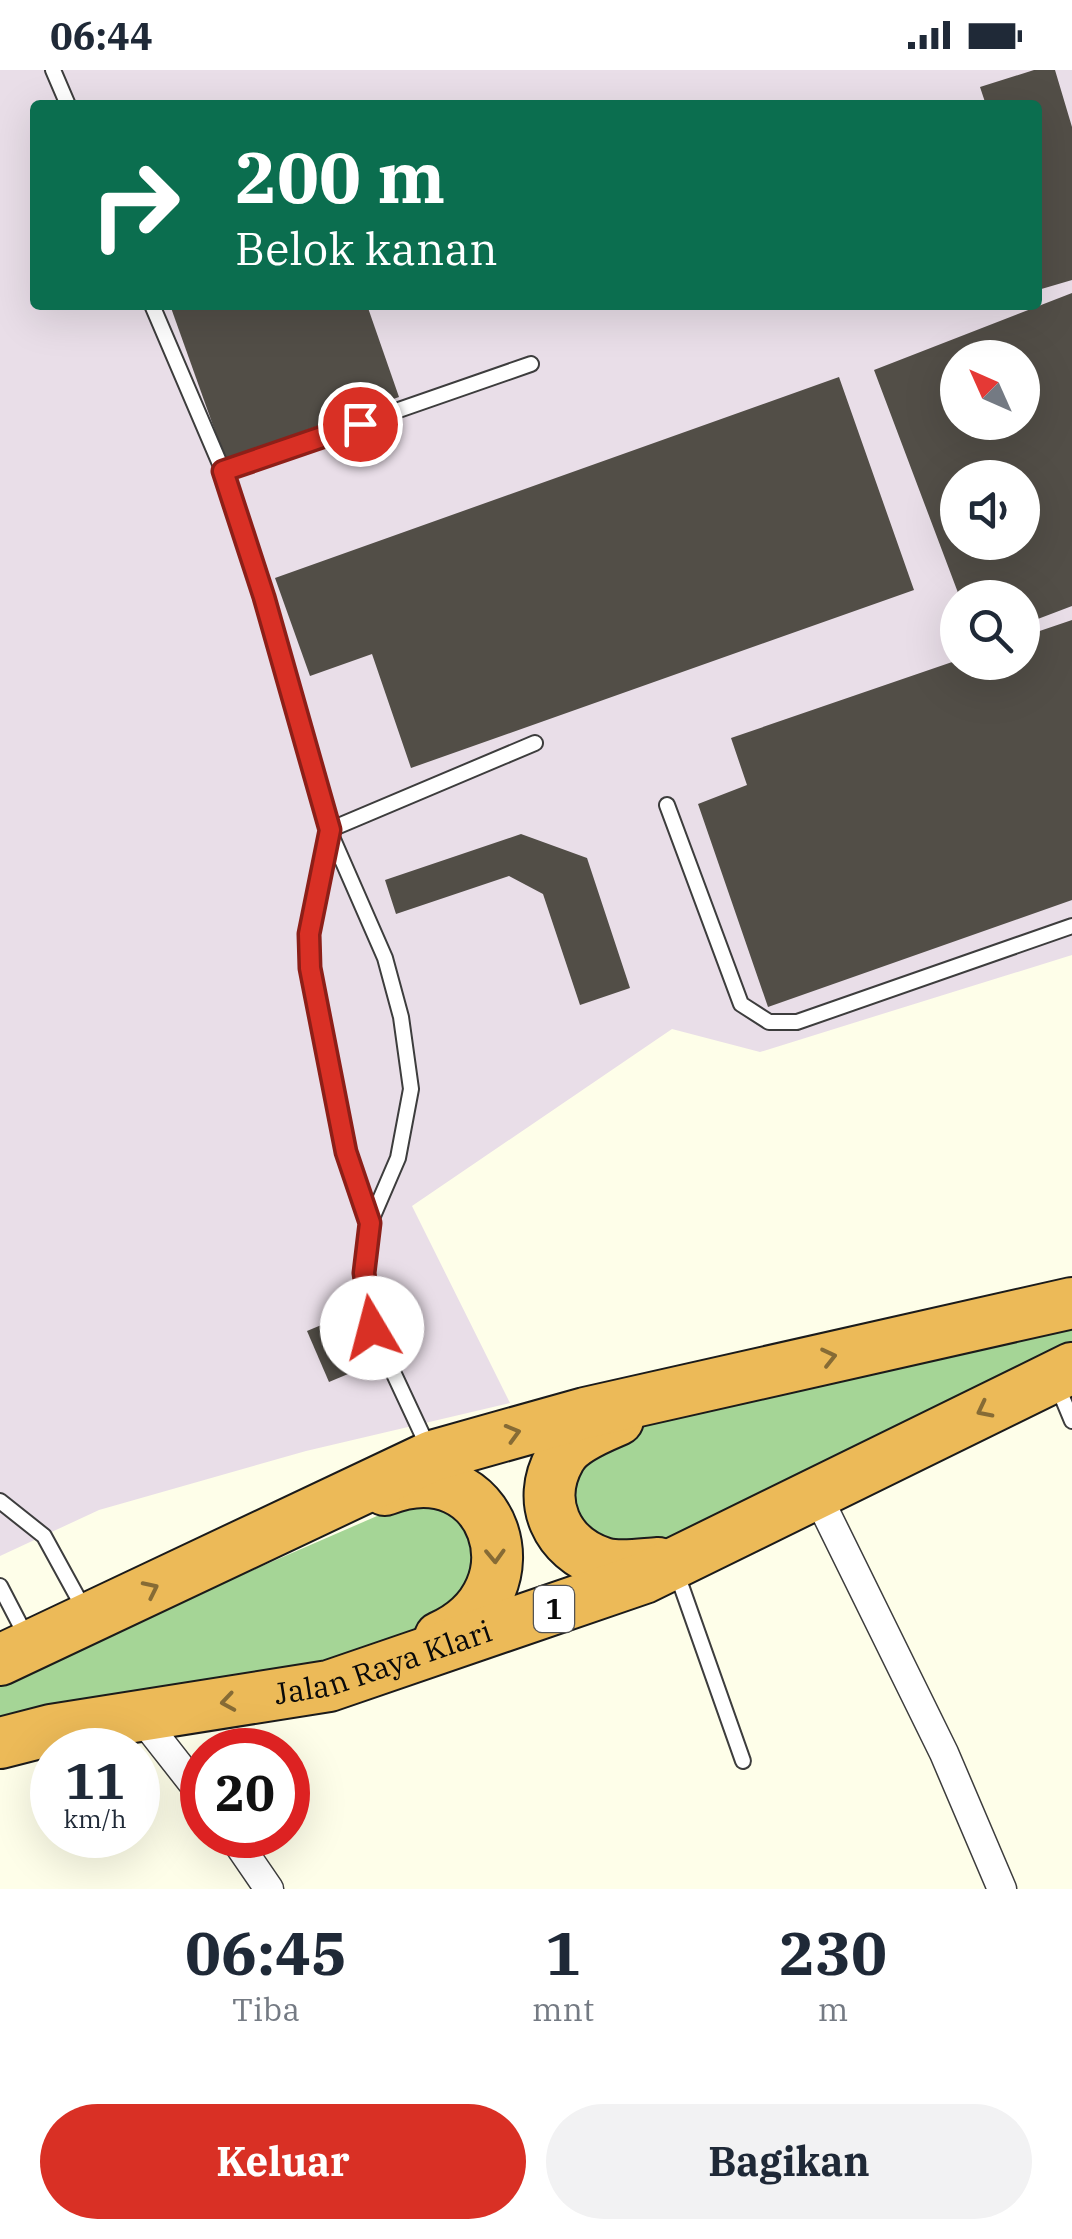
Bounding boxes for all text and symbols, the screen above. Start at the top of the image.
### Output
text: 06:44 [50,11,153,60]
text: 200 m [235,131,445,222]
icon: right [70,140,200,270]
text: Belok kanan [235,219,498,277]
north arrow [940,340,1040,440]
map controls [940,340,1040,680]
pin [318,382,403,467]
icon: arrive [333,397,388,452]
button: sound [940,460,1040,560]
button: search [940,580,1040,680]
position arrow [320,1276,424,1380]
one-way arrow [820,1347,837,1368]
one-way arrow [977,1398,995,1417]
one-way arrow [504,1424,521,1445]
one-way arrow [484,1549,505,1564]
one-way arrow [141,1581,159,1601]
road number: 1 [534,1586,574,1632]
street label: Jalan Raya Klari [271,1611,497,1712]
one-way arrow [219,1691,236,1712]
speed limit sign: 20 [180,1728,310,1858]
text: 11 [65,1748,125,1813]
text: km/h [63,1802,127,1835]
text: 06:45 [185,1913,347,1992]
text: 1 [545,1913,581,1992]
text: 230 [779,1913,887,1992]
text: Tiba [232,1988,300,2030]
text: mnt [532,1988,594,2030]
text: m [818,1988,848,2030]
button: Keluar [40,2104,526,2219]
button: Bagikan [546,2104,1032,2219]

